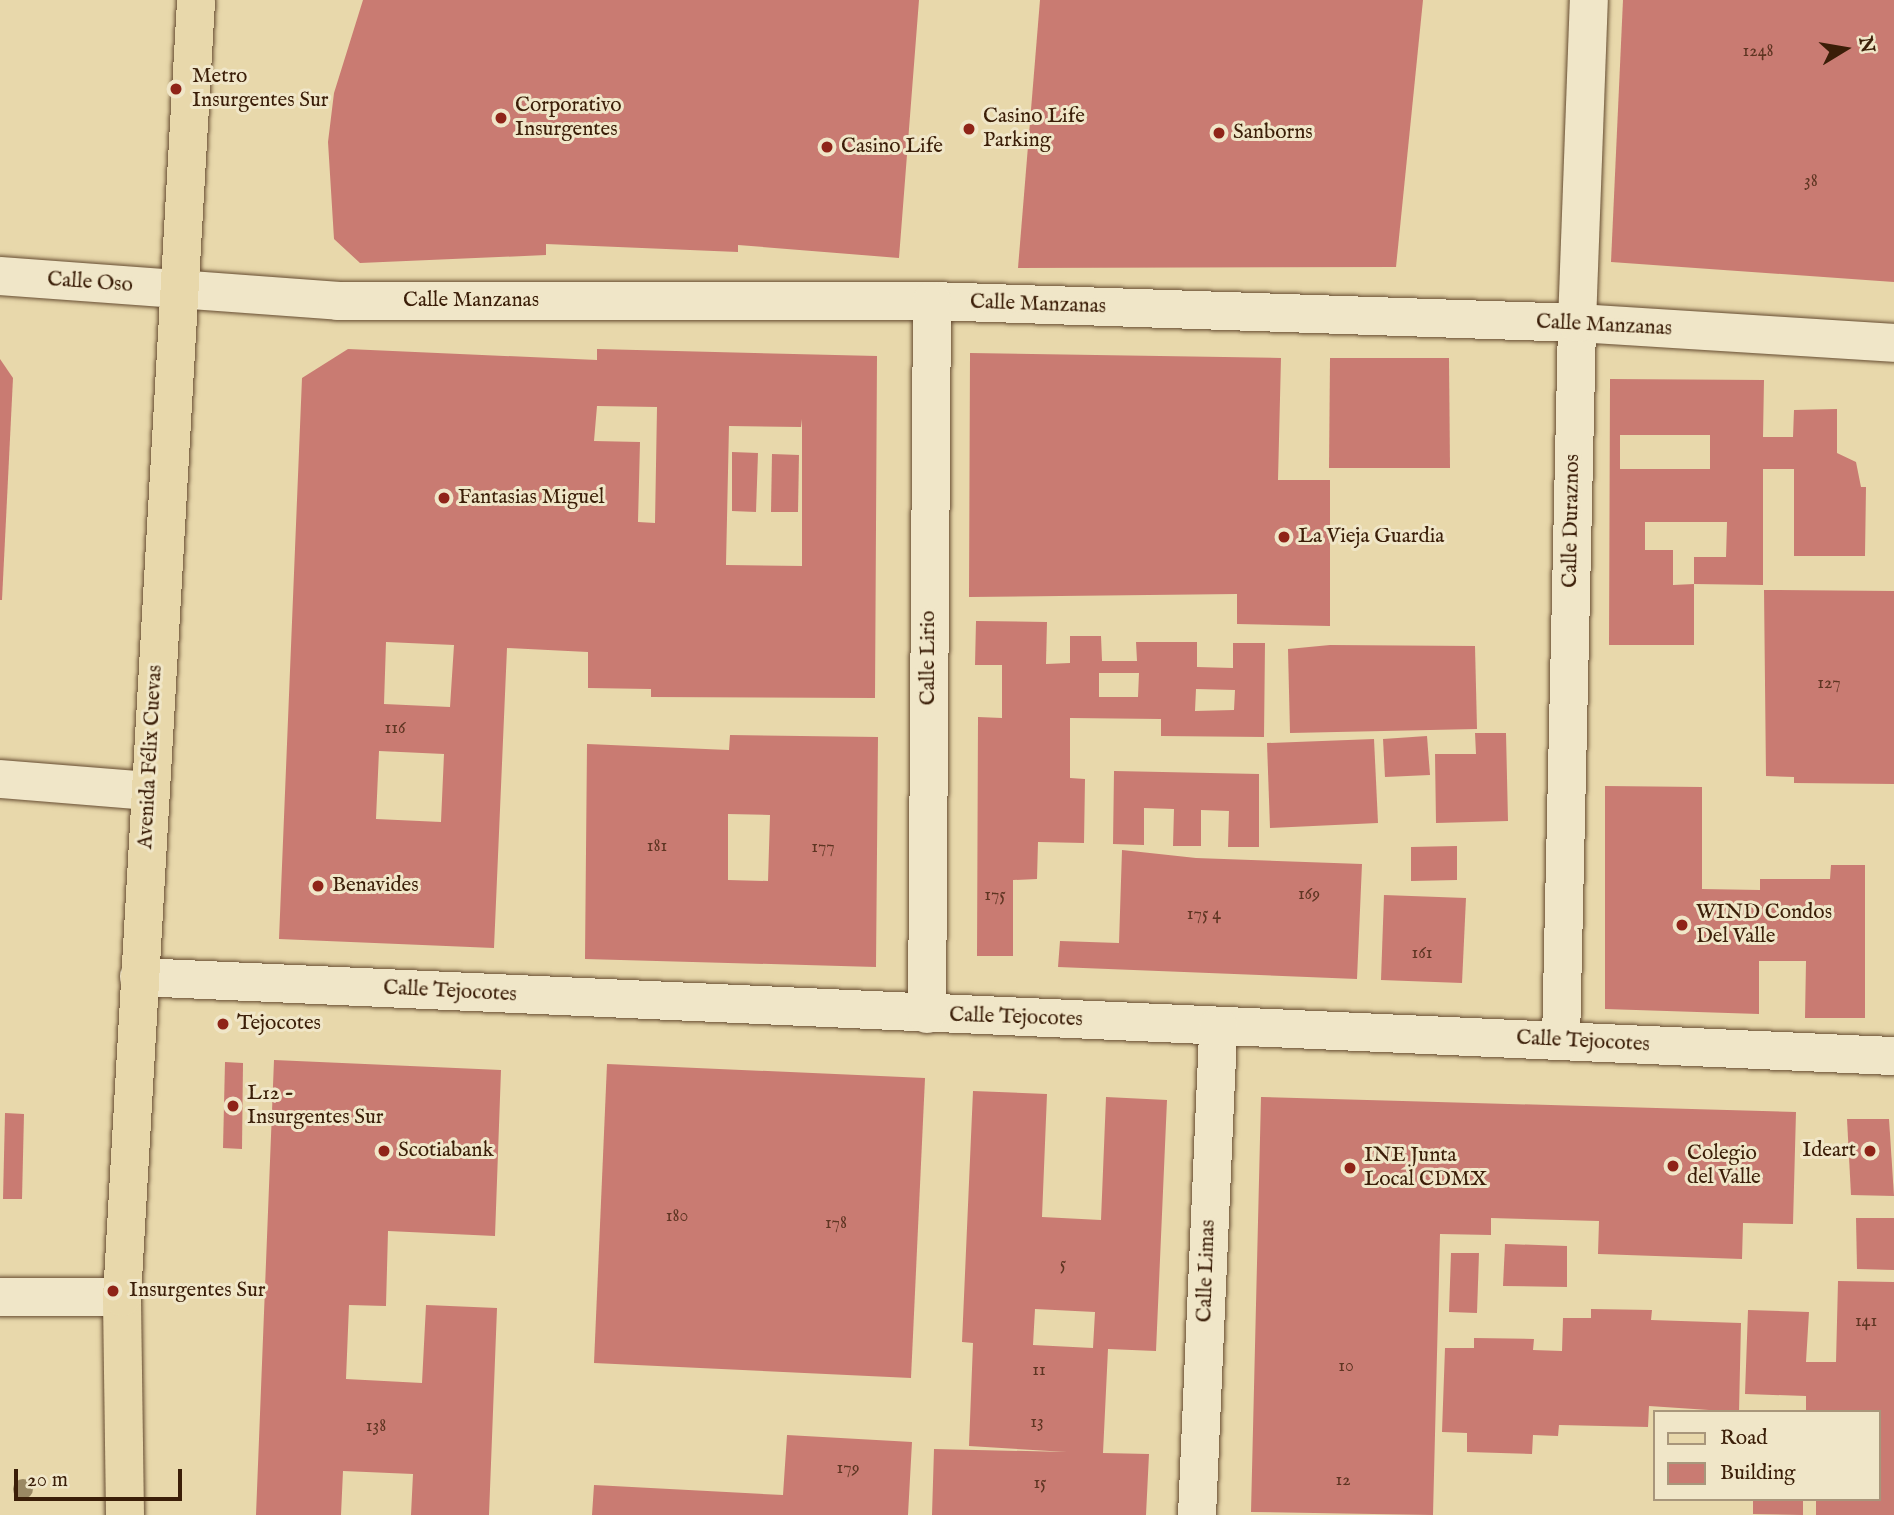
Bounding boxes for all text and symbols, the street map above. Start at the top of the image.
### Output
north arrow [1810,14,1880,84]
text: N [1852,35,1879,55]
house number: 1248 [1742,41,1774,63]
place label: Metro Insurgentes Sur [192,64,329,114]
marker: Metro Insurgentes Sur [166,79,186,99]
place label: Corporativo Insurgentes [515,93,622,143]
place label: Casino Life Parking [983,104,1085,154]
marker: Corporativo Insurgentes [493,110,509,126]
place label: Sanborns [1233,120,1313,146]
marker: Casino Life Parking [961,121,977,137]
marker: Sanborns [1211,125,1227,141]
place label: Casino Life [841,134,943,160]
marker: Casino Life [819,139,835,155]
house number: 38 [1804,171,1818,193]
street label: Calle Oso [46,267,134,299]
street label: Calle Manzanas [403,288,539,314]
street label: Calle Manzanas [970,290,1106,320]
street label: Calle Manzanas [1535,310,1673,342]
street label: Calle Duraznos [1558,454,1586,588]
place label: Fantasias Miguel [458,485,605,511]
marker: Fantasias Miguel [436,490,452,506]
place label: La Vieja Guardia [1298,524,1444,550]
marker: La Vieja Guardia [1276,529,1292,545]
street label: Calle Lirio [916,611,942,705]
street label: Avenida Félix Cuevas [134,664,168,850]
house number: 127 [1817,673,1841,695]
house number: 116 [384,718,406,740]
house number: 181 [647,836,667,858]
house number: 177 [811,837,835,859]
place label: Benavides [332,873,419,899]
marker: Benavides [310,878,326,894]
house number: 169 [1298,884,1320,906]
house number: 175 [984,885,1006,907]
place label: WIND Condos Del Valle [1696,900,1832,950]
house number: 175 4 [1187,904,1221,926]
marker: WIND Condos Del Valle [1674,917,1690,933]
house number: 161 [1412,943,1432,965]
street label: Calle Tejocotes [383,976,517,1008]
street label: Calle Tejocotes [949,1003,1083,1033]
place label: Tejocotes [237,1011,321,1037]
marker: Tejocotes [215,1016,231,1032]
street label: Calle Tejocotes [1516,1026,1650,1058]
place label: L12 - Insurgentes Sur [247,1081,384,1131]
marker: L12 - Insurgentes Sur [225,1098,241,1114]
place label: Scotiabank [398,1138,494,1164]
place label: Ideart [1802,1138,1856,1164]
place label: Colegio del Valle [1687,1141,1761,1191]
marker: Scotiabank [376,1143,392,1159]
place label: INE Junta Local CDMX [1364,1143,1487,1193]
marker: Ideart [1862,1143,1878,1159]
marker: Colegio del Valle [1665,1158,1681,1174]
marker: INE Junta Local CDMX [1342,1160,1358,1176]
house number: 180 [666,1206,688,1228]
house number: 178 [825,1213,847,1235]
street label: Calle Limas [1193,1219,1221,1323]
house number: 5 [1060,1254,1066,1276]
place label: Insurgentes Sur [129,1278,266,1304]
marker: Insurgentes Sur [103,1281,123,1301]
house number: 141 [1855,1311,1877,1333]
house number: 10 [1338,1356,1354,1378]
house number: 11 [1032,1360,1046,1382]
legend [1652,1410,1880,1501]
house number: 13 [1030,1412,1044,1434]
house number: 138 [366,1416,386,1438]
text: Road [1720,1425,1767,1452]
scale bar [18,1456,186,1500]
house number: 179 [837,1458,859,1480]
text: Building [1720,1460,1795,1487]
text: 20 m [27,1467,68,1494]
house number: 12 [1335,1470,1351,1492]
house number: 15 [1033,1473,1047,1495]

